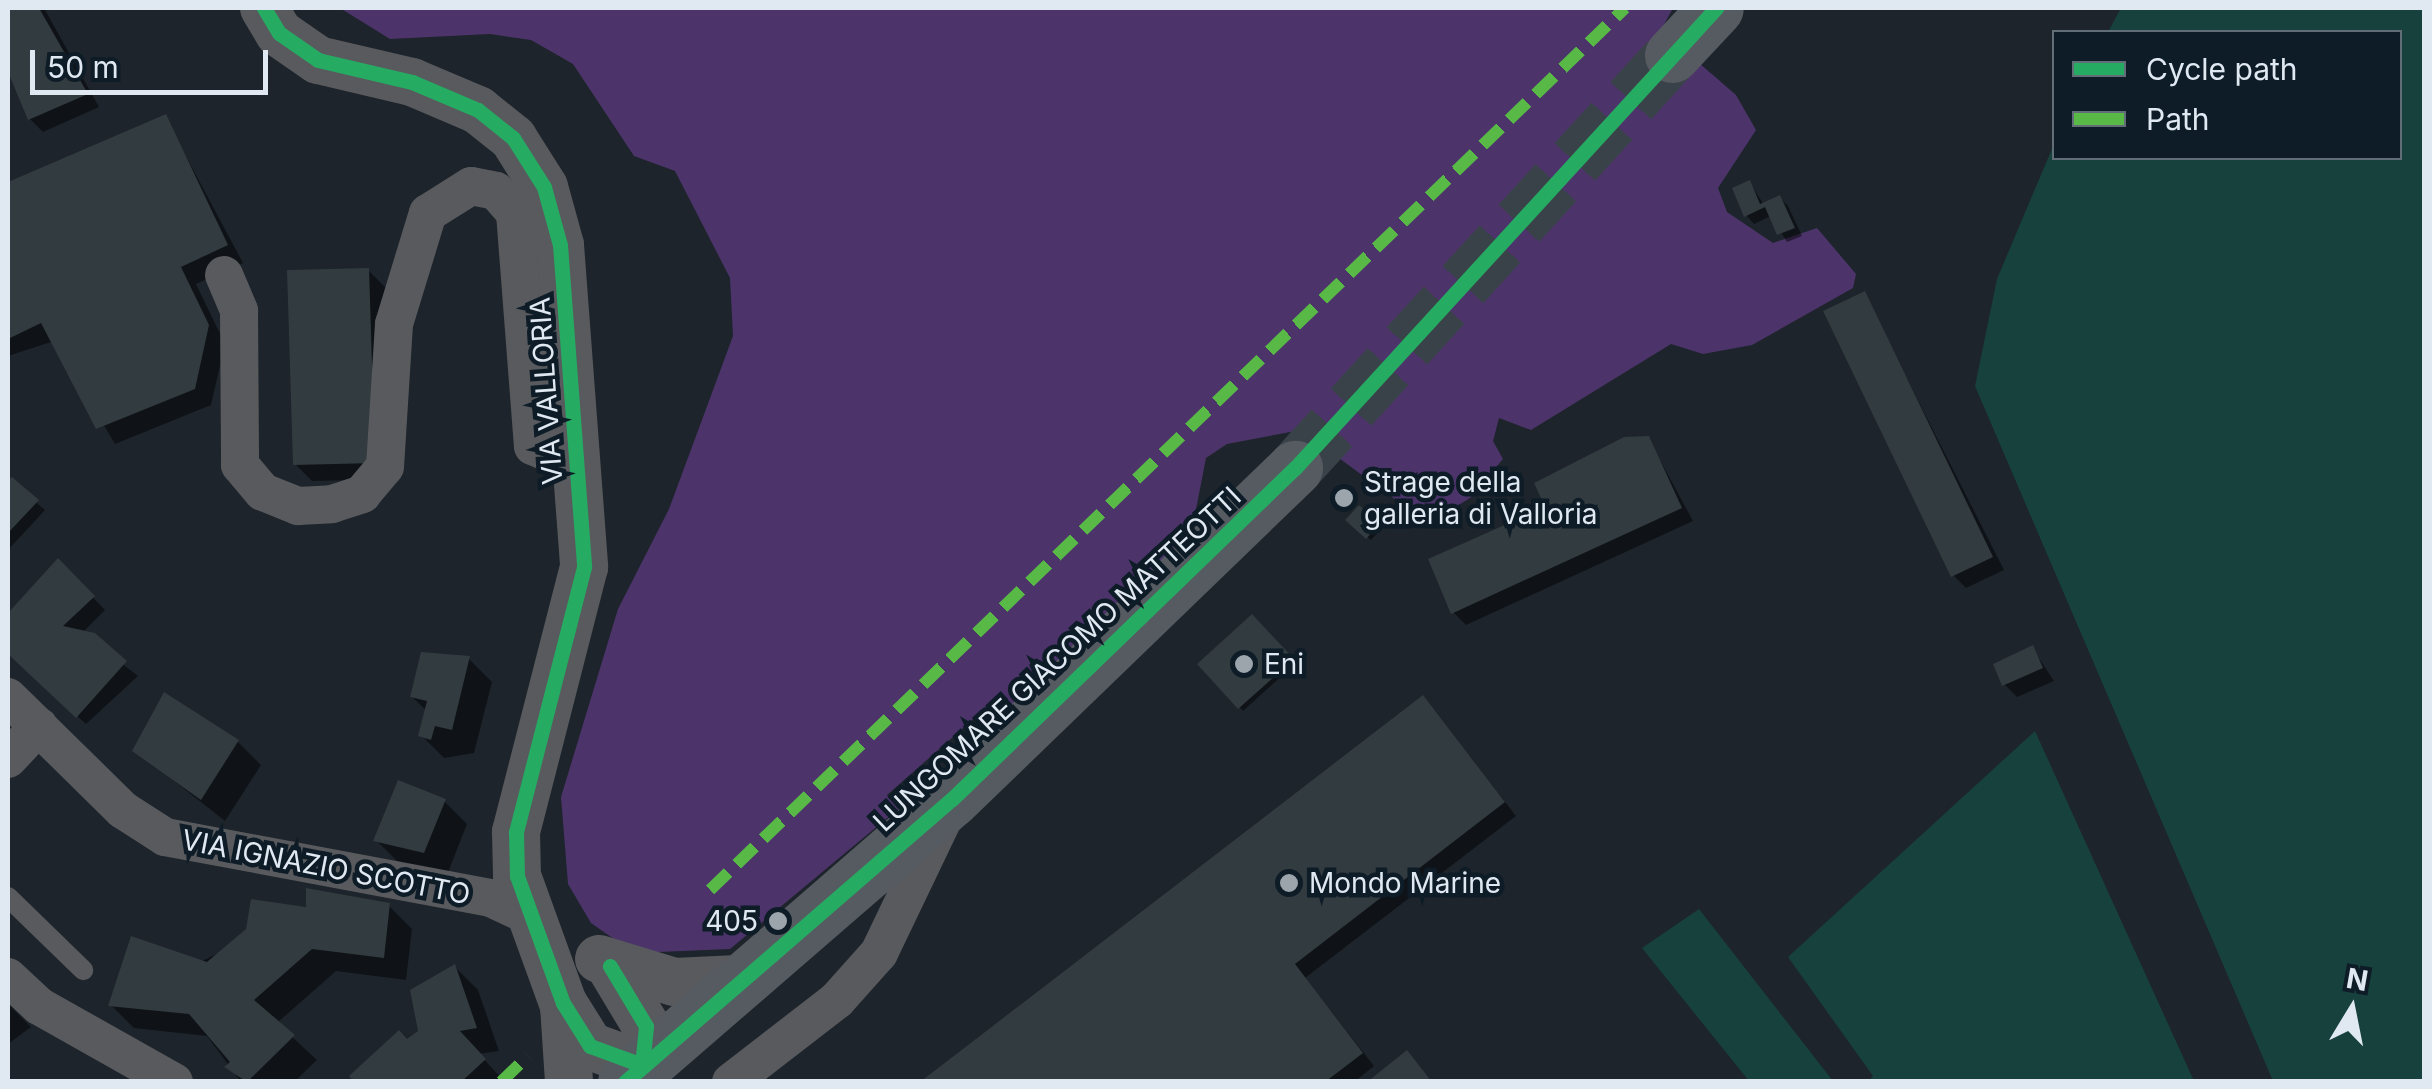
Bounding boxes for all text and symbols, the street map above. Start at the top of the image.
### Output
scale bar [35,30,272,92]
legend [2052,30,2402,160]
text: 50 m [47,49,119,85]
text: Cycle path [2146,51,2298,87]
text: Path [2146,101,2210,137]
street label: VIA VALLORIA [523,296,569,486]
place label: Strage della galleria di Valloria [1364,465,1597,531]
street label: LUNGOMARE GIACOMO MATTEOTTI [866,480,1248,838]
marker: Strage della galleria di Valloria [1333,487,1355,509]
place label: Eni [1264,647,1304,681]
marker: Eni [1233,653,1255,675]
street label: VIA IGNAZIO SCOTTO [179,823,473,911]
place label: Mondo Marine [1309,866,1501,900]
marker: Mondo Marine [1278,872,1300,894]
place label: 405 [705,904,758,938]
marker: 405 [767,910,789,932]
north arrow [2302,959,2402,1059]
text: N [2344,961,2371,998]

